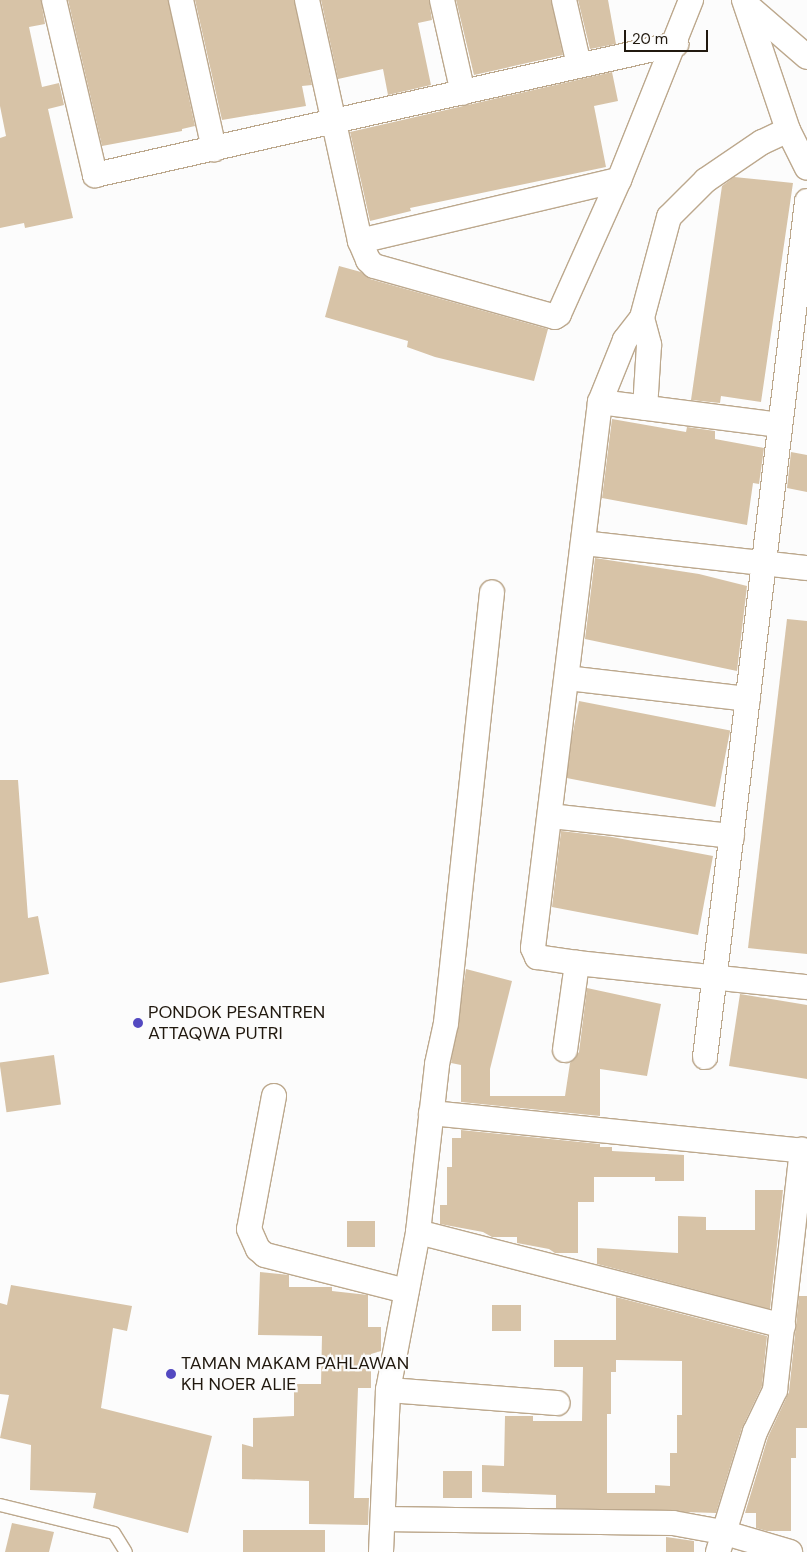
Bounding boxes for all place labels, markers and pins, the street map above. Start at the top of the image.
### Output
place label: PONDOK PESANTREN ATTAQWA PUTRI [148,1002,325,1044]
marker: PONDOK PESANTREN ATTAQWA PUTRI [132,1017,144,1029]
place label: TAMAN MAKAM PAHLAWAN KH NOER ALIE [181,1353,409,1396]
marker: TAMAN MAKAM PAHLAWAN KH NOER ALIE [165,1368,177,1380]

